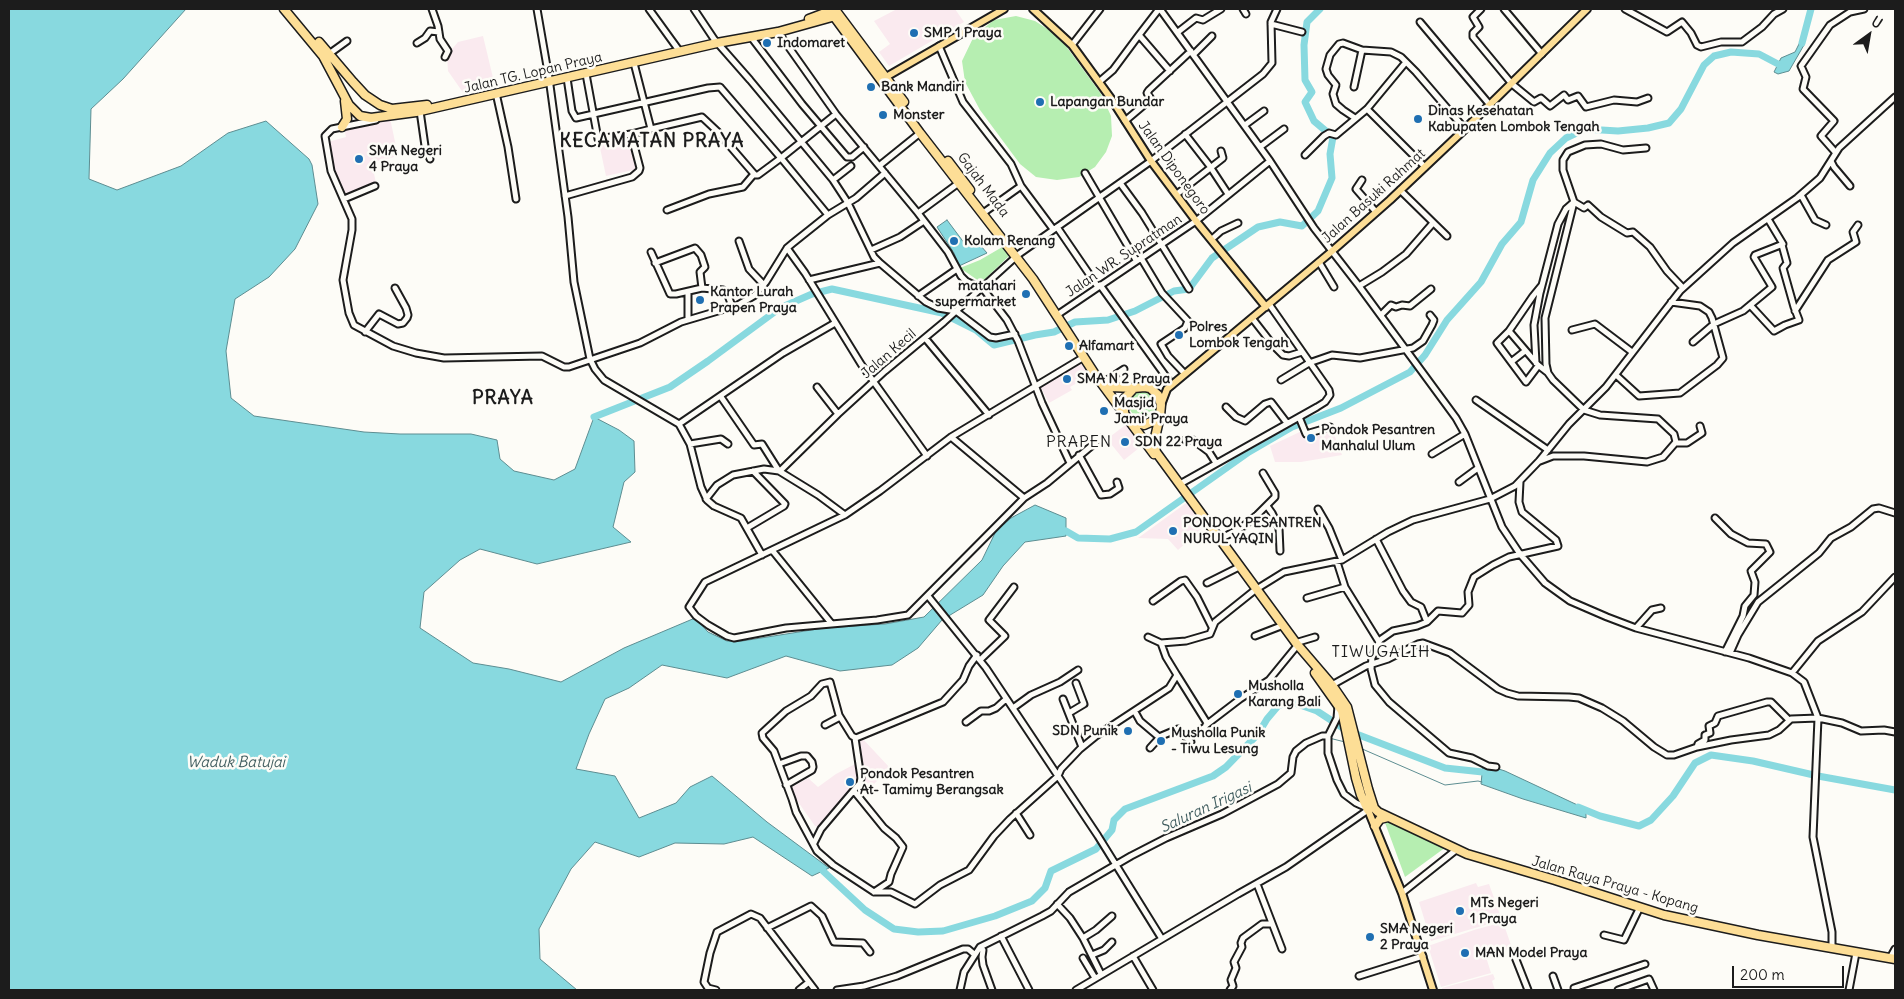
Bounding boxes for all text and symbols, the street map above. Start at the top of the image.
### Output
north arrow [1844,10,1894,60]
text: U [1868,12,1886,32]
place label: SMP 1 Praya [924,25,1002,41]
marker: SMP 1 Praya [908,27,920,39]
place label: Indomaret [777,35,845,51]
marker: Indomaret [761,37,773,49]
street label: Jalan TG. Lopan Praya [462,49,604,97]
place label: Bank Mandiri [881,79,964,95]
marker: Bank Mandiri [865,81,877,93]
place label: Lapangan Bundar [1050,94,1164,110]
marker: Lapangan Bundar [1034,96,1046,108]
place label: Dinas Kesehatan Kabupaten Lombok Tengah [1428,103,1600,136]
place label: Monster [893,107,944,123]
marker: Monster [877,109,889,121]
marker: Dinas Kesehatan Kabupaten Lombok Tengah [1412,113,1424,125]
street label: Jalan Diponegoro [1134,118,1214,218]
district label: KECAMATAN PRAYA [558,131,746,153]
place label: SMA Negeri 4 Praya [369,143,442,176]
street label: Jalan Basuki Rahmat [1319,145,1429,247]
street label: Gajah Mada [953,150,1013,220]
marker: SMA Negeri 4 Praya [353,153,365,165]
street label: Jalan WR. Supratman [1063,211,1185,301]
place label: Kolam Renang [964,233,1055,249]
marker: Kolam Renang [948,235,960,247]
place label: matahari supermarket [935,278,1016,310]
place label: Kantor Lurah Prapen Praya [710,284,797,316]
marker: matahari supermarket [1020,288,1032,300]
marker: Kantor Lurah Prapen Praya [694,294,706,306]
place label: Polres Lombok Tengah [1189,319,1289,352]
street label: Jalan Kecil [858,326,920,382]
marker: Polres Lombok Tengah [1173,329,1185,341]
place label: Alfamart [1079,338,1134,354]
marker: Alfamart [1063,340,1075,352]
place label: SMA N 2 Praya [1077,371,1170,387]
marker: SMA N 2 Praya [1061,373,1073,385]
district label: PRAYA [471,388,535,410]
place label: Masjid Jami' Praya [1114,395,1188,428]
marker: Masjid Jami' Praya [1098,405,1110,417]
place label: Pondok Pesantren Manhalul Ulum [1321,422,1435,454]
district label: PRAPEN [1045,432,1113,452]
marker: Pondok Pesantren Manhalul Ulum [1305,432,1317,444]
place label: SDN 22 Praya [1135,434,1222,450]
marker: SDN 22 Praya [1119,436,1131,448]
place label: PONDOK PESANTREN NURUL YAQIN [1183,515,1322,548]
marker: PONDOK PESANTREN NURUL YAQIN [1167,525,1179,537]
district label: TIWUGALIH [1330,642,1432,662]
place label: Musholla Karang Bali [1248,678,1321,710]
marker: Musholla Karang Bali [1232,688,1244,700]
place label: SDN Punik [1052,723,1118,739]
marker: SDN Punik [1122,725,1134,737]
place label: Musholla Punik - Tiwu Lesung [1171,725,1265,758]
marker: Musholla Punik - Tiwu Lesung [1155,735,1167,747]
water label: Waduk Batujai [187,754,285,772]
place label: Pondok Pesantren At- Tamimy Berangsak [860,766,1004,799]
marker: Pondok Pesantren At- Tamimy Berangsak [844,776,856,788]
water label: Saluran Irigasi [1157,779,1255,837]
street label: Jalan Raya Praya - Kopang [1530,853,1700,917]
place label: MTs Negeri 1 Praya [1470,895,1539,928]
marker: MTs Negeri 1 Praya [1454,905,1466,917]
place label: SMA Negeri 2 Praya [1380,921,1453,954]
marker: SMA Negeri 2 Praya [1364,931,1376,943]
place label: MAN Model Praya [1475,945,1587,961]
marker: MAN Model Praya [1459,947,1471,959]
scale bar [1734,956,1846,988]
text: 200 m [1740,965,1785,984]

